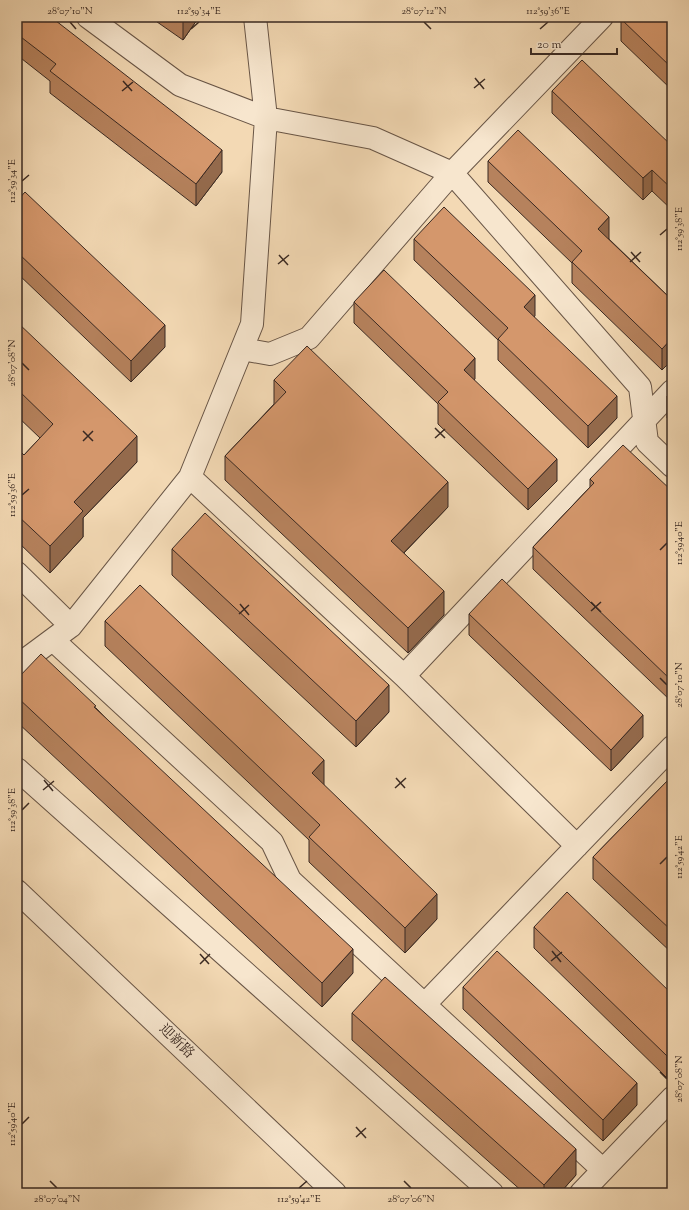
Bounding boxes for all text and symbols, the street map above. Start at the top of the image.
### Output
text: 28°07'10"N [47,4,93,19]
text: 112°59'34"E [177,4,221,19]
text: 28°07'12"N [401,4,447,19]
text: 112°59'36"E [526,4,570,19]
scale bar [531,30,617,56]
text: 20 m [537,36,562,54]
text: 112°59'34"E [5,159,20,203]
text: 112°59'38"E [672,207,687,251]
text: 28°07'08"N [5,339,20,387]
text: 112°59'36"E [5,473,20,517]
text: 112°59'40"E [672,521,687,565]
text: 28°07'10"N [672,662,687,708]
text: 112°59'38"E [5,788,20,832]
text: 112°59'42"E [672,835,687,879]
street label: 迎新路 [154,1020,198,1064]
text: 28°07'08"N [672,1055,687,1103]
text: 112°59'40"E [5,1102,20,1146]
text: 28°07'04"N [34,1192,80,1207]
text: 112°59'42"E [277,1192,321,1207]
text: 28°07'06"N [388,1192,434,1207]

